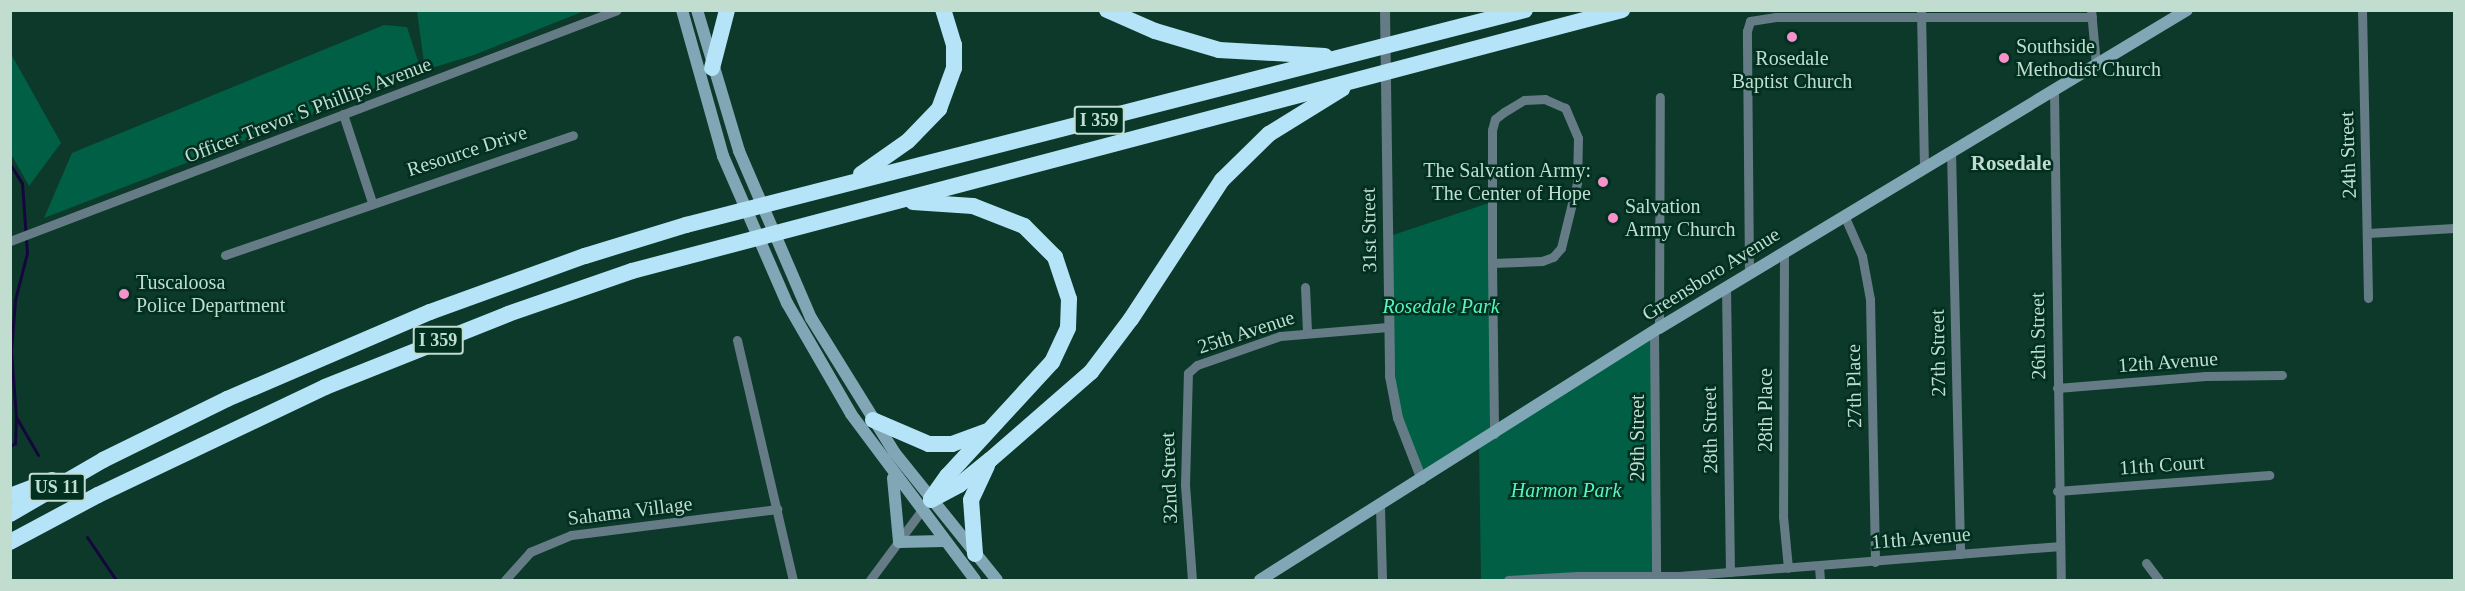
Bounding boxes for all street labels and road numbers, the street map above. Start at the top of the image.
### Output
street label: Officer Trevor S Phillips Avenue [180,51,436,169]
road number: I 359 [1074,105,1124,135]
street label: 24th Street [2334,111,2362,199]
street label: Resource Drive [404,120,530,182]
street label: 31st Street [1356,187,1382,273]
street label: Greensboro Avenue [1637,222,1785,326]
street label: 26th Street [2025,292,2051,380]
street label: 25th Avenue [1194,305,1298,359]
street label: 27th Street [1925,309,1951,397]
road number: I 359 [412,325,464,355]
street label: 27th Place [1841,344,1867,428]
street label: 12th Avenue [2117,346,2219,378]
street label: 28th Place [1753,368,1777,452]
street label: 28th Street [1697,386,1723,474]
street label: 29th Street [1625,394,1649,482]
street label: 32nd Street [1155,432,1183,524]
street label: 11th Court [2119,450,2205,480]
road number: US 11 [28,472,86,502]
street label: Sahama Village [566,491,694,531]
street label: 11th Avenue [1870,522,1972,554]

